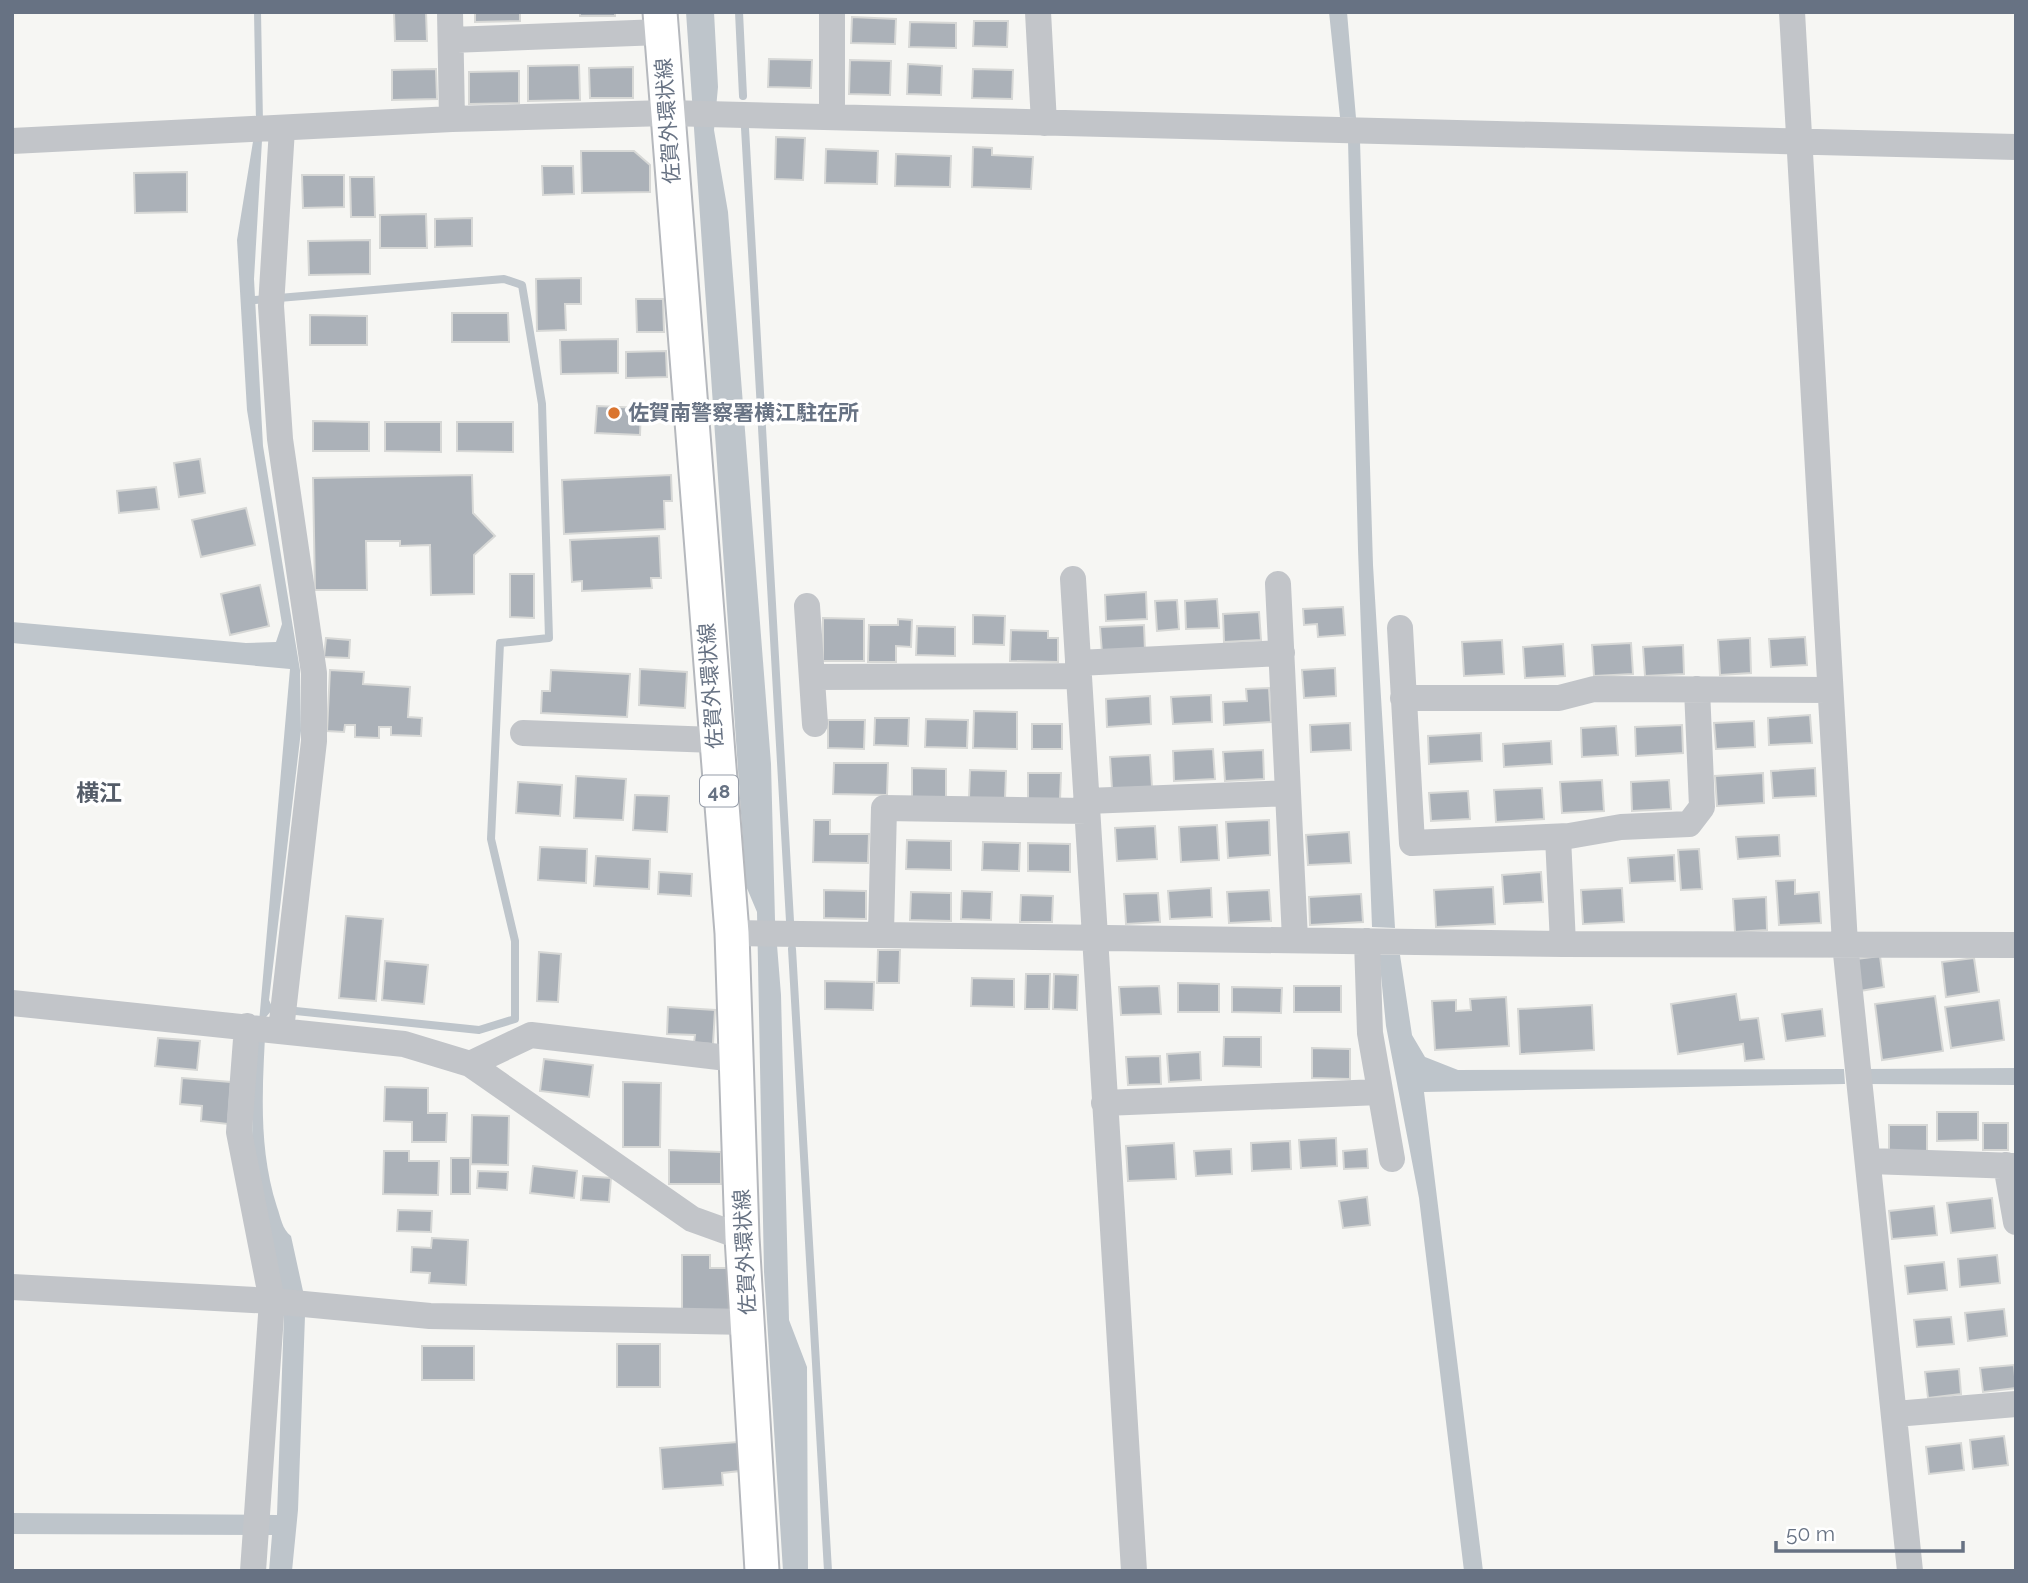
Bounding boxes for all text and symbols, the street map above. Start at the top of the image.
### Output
street label: 佐賀外環状線 [651,57,684,185]
place label: 佐賀南警察署横江駐在所 [628,400,859,425]
marker: 佐賀南警察署横江駐在所 [606,405,622,421]
street label: 佐賀外環状線 [694,622,727,750]
road number: 48 [700,776,738,806]
district label: 横江 [76,779,122,806]
street label: 佐賀外環状線 [729,1188,760,1316]
scale bar [1776,1510,1963,1554]
text: 50 m [1786,1521,1835,1546]

